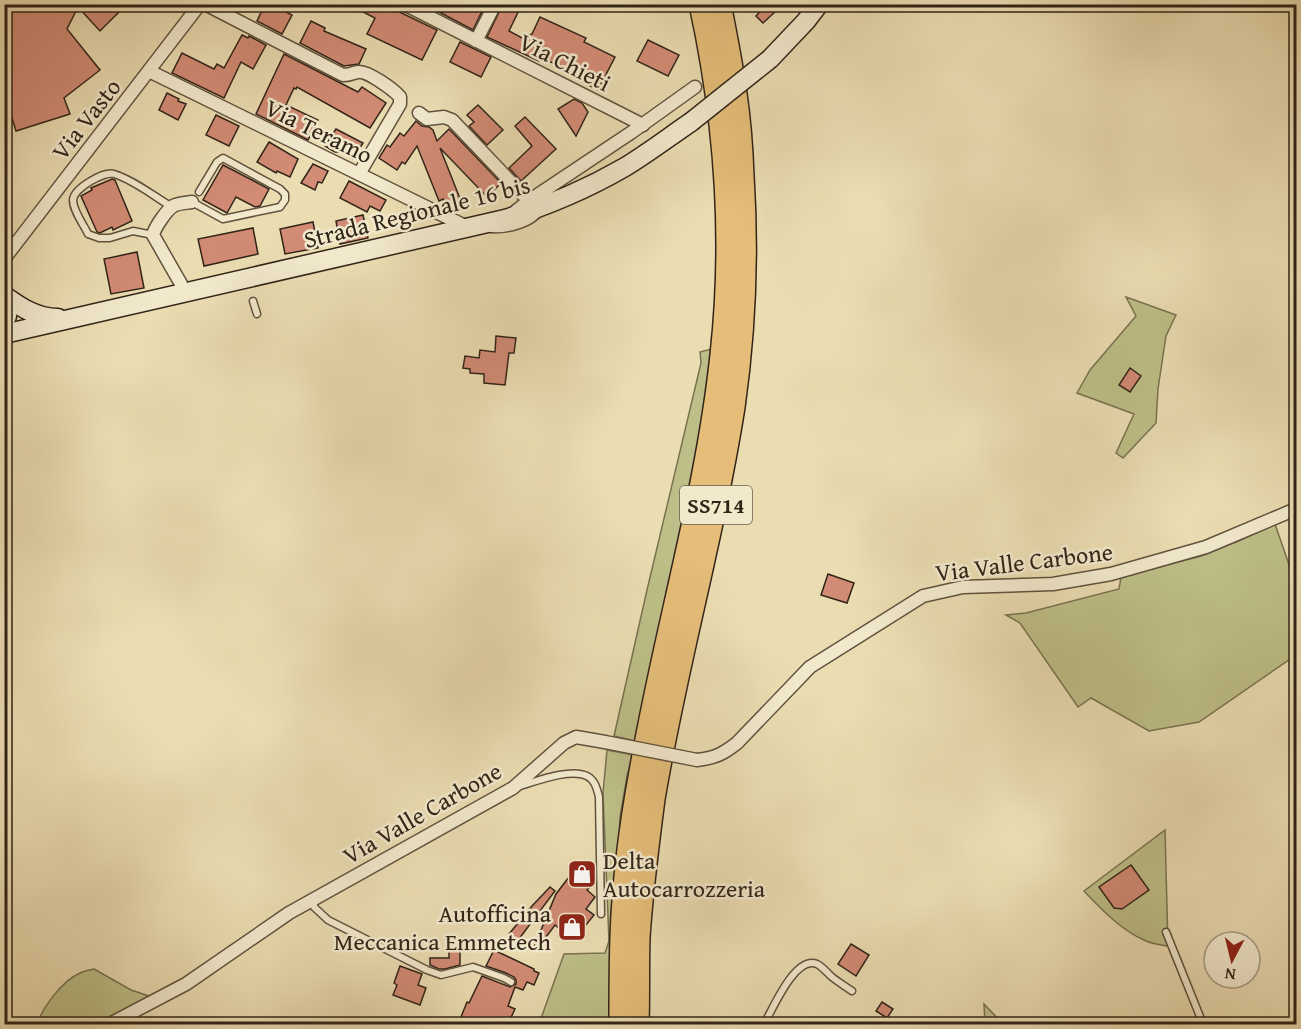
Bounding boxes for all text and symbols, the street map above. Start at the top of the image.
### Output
street label: Via Chieti [513,24,617,100]
street label: Via Vasto [43,71,129,167]
street label: Via Teramo [259,90,379,172]
street label: Strada Regionale 16 bis [300,167,534,257]
road number: SS714 [680,486,752,524]
street label: Via Valle Carbone [933,534,1115,590]
street label: Via Valle Carbone [336,753,508,873]
place label: Delta Autocarrozzeria [603,843,766,906]
shop icon: Delta Autocarrozzeria [566,858,598,890]
place label: Autofficina Meccanica Emmetech [334,896,552,959]
shop icon: Autofficina Meccanica Emmetech [556,911,588,943]
north arrow [1202,930,1262,990]
text: N [1223,962,1237,987]

